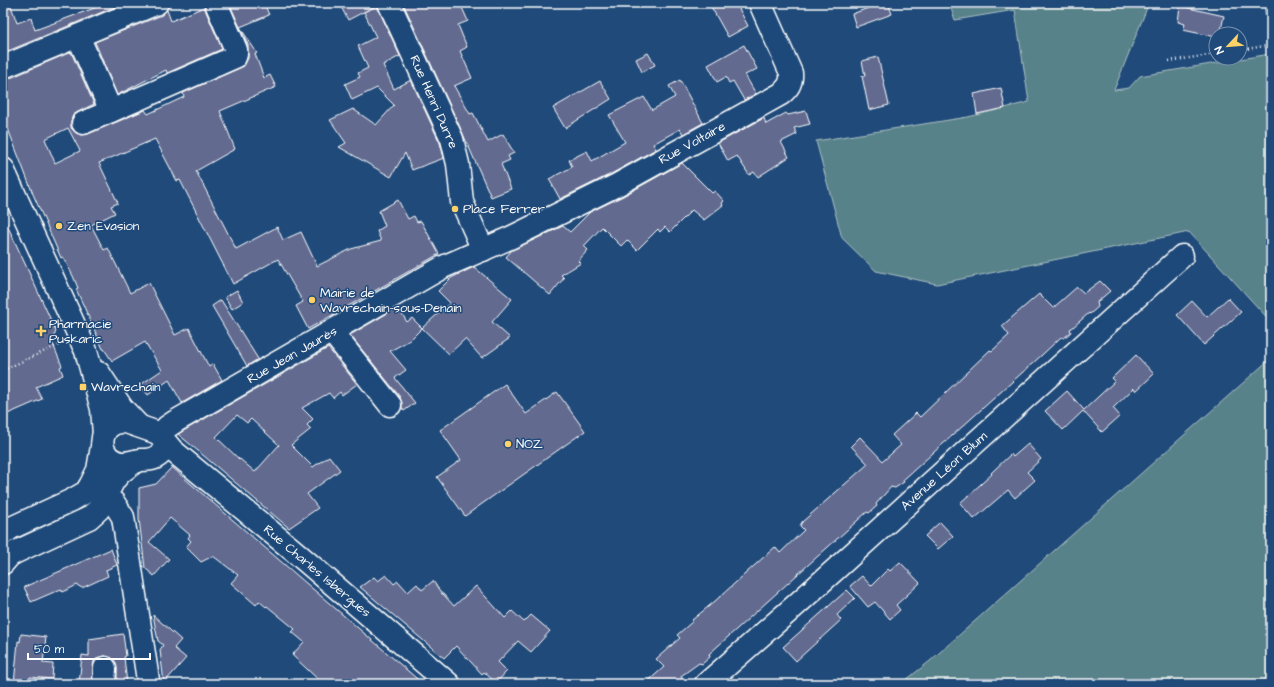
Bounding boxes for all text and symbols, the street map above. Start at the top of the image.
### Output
north arrow [1208,26,1248,66]
text: N [1211,44,1228,57]
street label: Rue Henri Durre [405,53,463,151]
street label: Rue Voltaire [655,117,729,169]
place label: Place Ferrer [463,200,545,218]
marker: Place Ferrer [450,204,460,214]
place label: Zen Evasion [67,217,140,235]
marker: Zen Evasion [54,221,64,231]
place label: Mairie de Wavrechain-sous-Denain [320,284,462,317]
marker: Mairie de Wavrechain-sous-Denain [307,295,317,305]
place label: Pharmacie Puskaric [49,315,111,348]
street label: Rue Jean Jaurès [244,322,341,388]
marker: Pharmacie Puskaric [36,326,46,336]
place label: Wavrechain [91,378,161,396]
marker: Wavrechain [78,382,88,392]
street label: Avenue Léon Blum [897,427,992,515]
place label: NOZ [516,435,543,453]
marker: NOZ [503,439,513,449]
street label: Rue Charles Isbergues [259,521,375,622]
scale bar [28,635,150,661]
text: 50 m [34,641,65,658]

